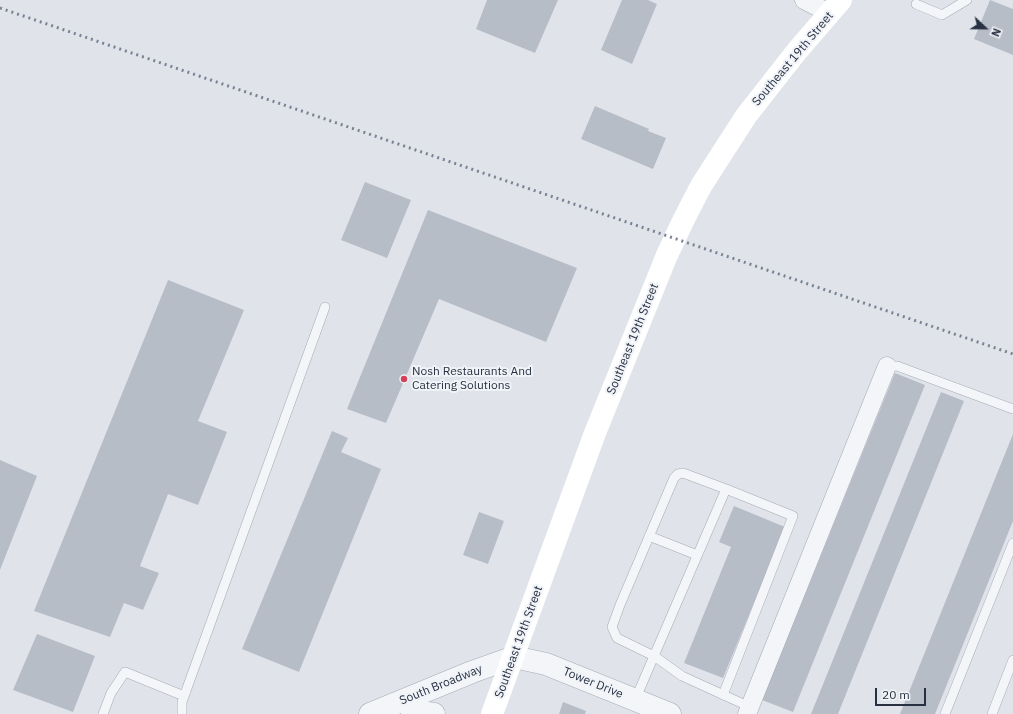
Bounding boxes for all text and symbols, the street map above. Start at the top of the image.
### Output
north arrow [965,8,1005,48]
street label: Southeast 19th Street [749,9,837,109]
text: N [988,26,1004,39]
street label: Southeast 19th Street [604,281,662,397]
place label: Nosh Restaurants And Catering Solutions [412,365,532,393]
marker: Nosh Restaurants And Catering Solutions [399,374,409,384]
street label: Southeast 19th Street [492,584,546,700]
street label: South Broadway [397,662,485,708]
street label: Tower Drive [561,664,625,702]
scale bar [877,680,928,706]
text: 20 m [882,687,910,702]

